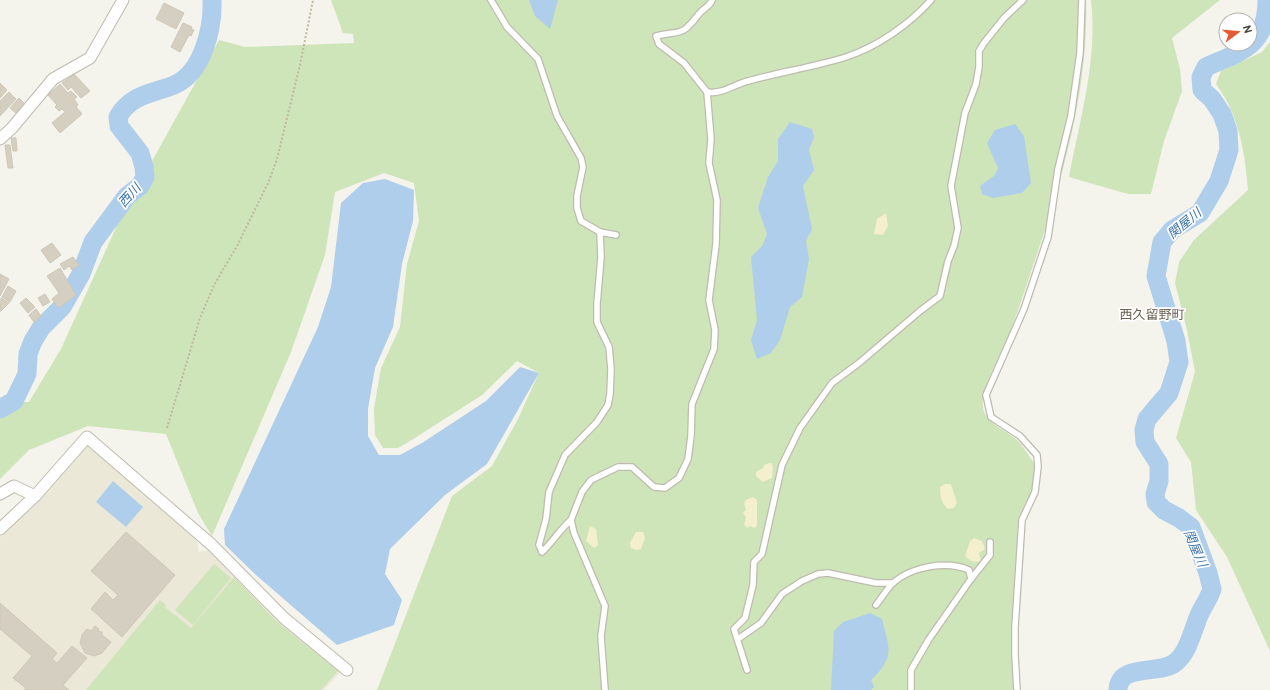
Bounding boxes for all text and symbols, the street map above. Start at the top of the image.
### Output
north arrow [1218,12,1258,52]
text: N [1239,24,1254,35]
water label: 西川 [116,180,146,211]
water label: 関屋川 [1165,205,1207,243]
district label: 西久留野町 [1119,307,1185,324]
water label: 関屋川 [1179,528,1210,572]

